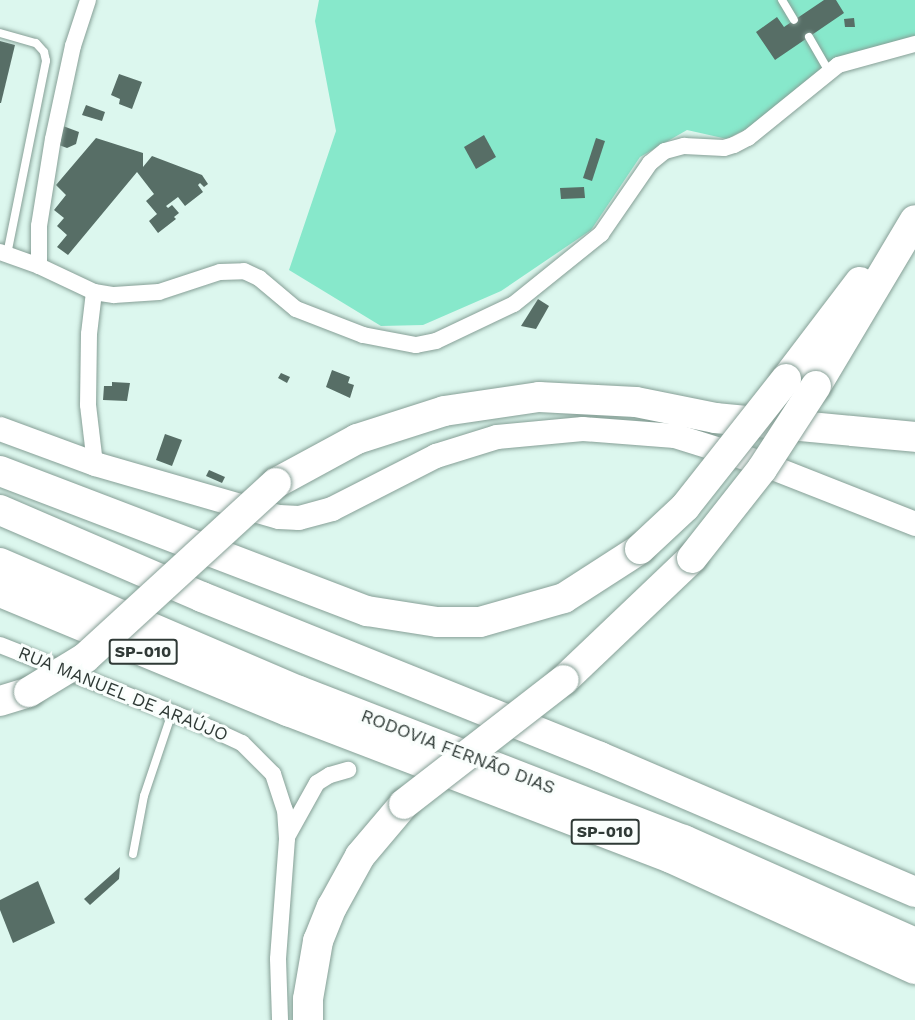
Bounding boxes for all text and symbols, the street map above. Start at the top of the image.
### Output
road number: SP-010 [108,639,178,665]
street label: RUA MANUEL DE ARAÚJO [14,642,232,746]
street label: RODOVIA FERNÃO DIAS [358,705,558,799]
road number: SP-010 [570,819,640,845]

